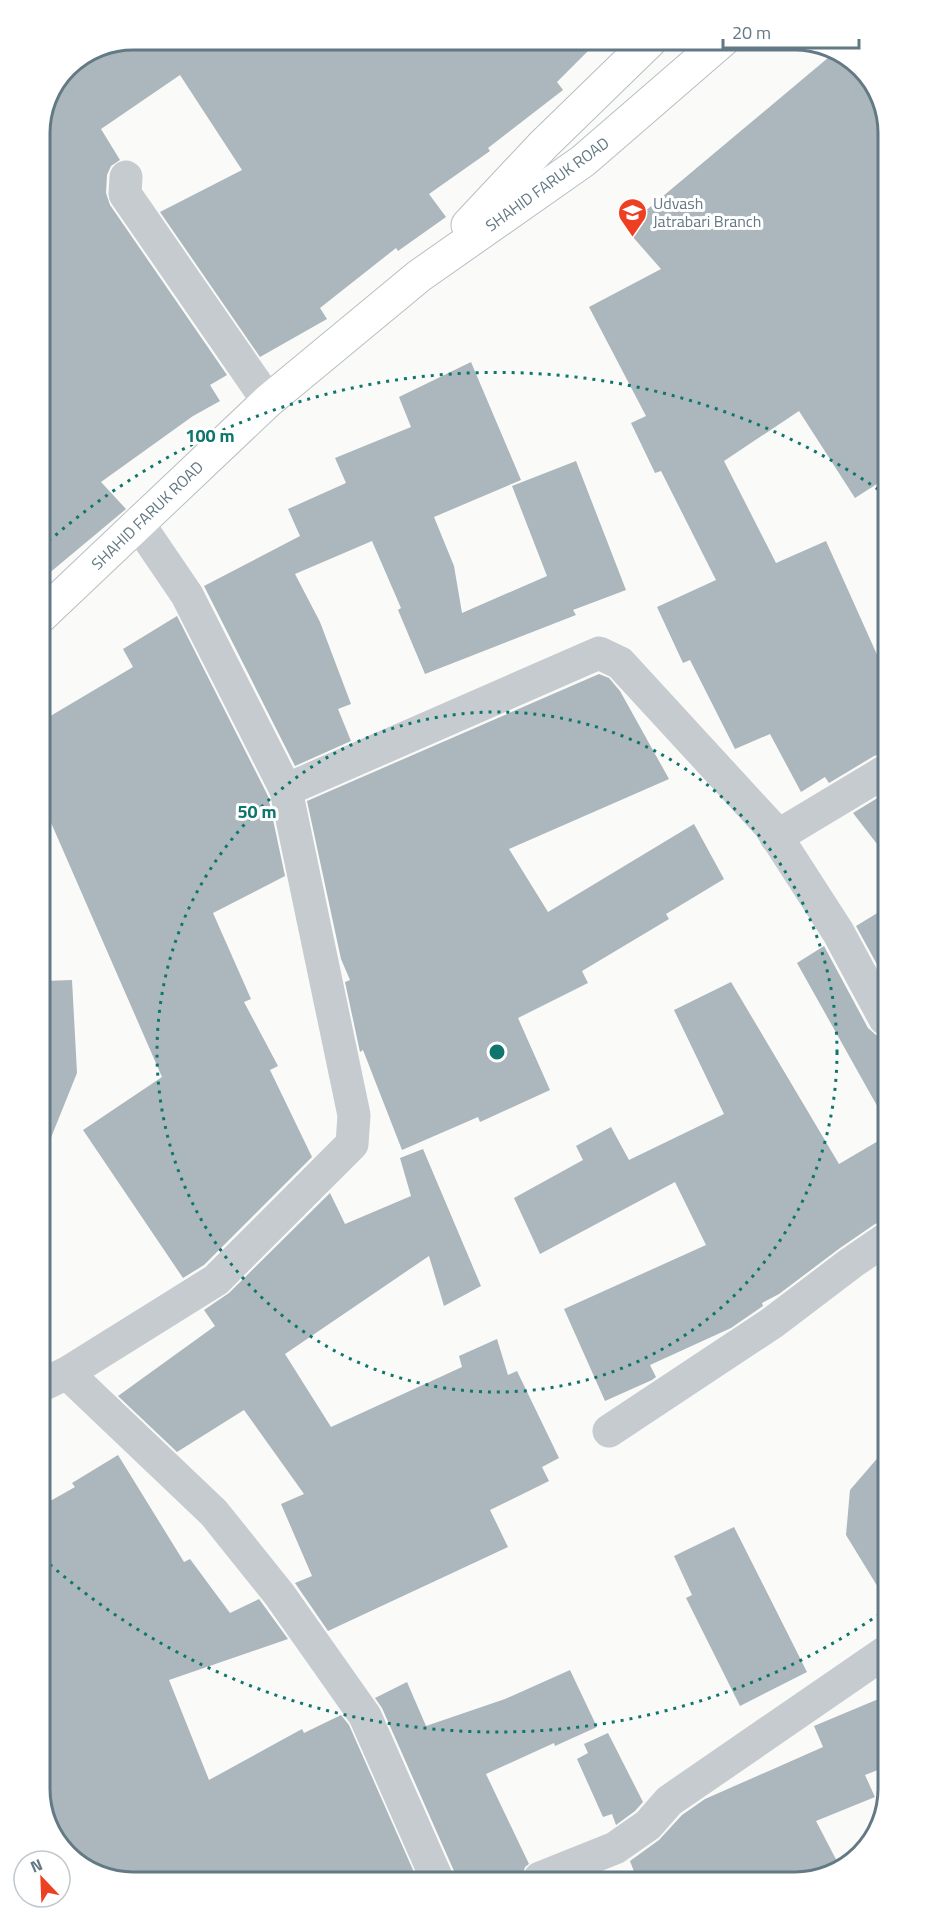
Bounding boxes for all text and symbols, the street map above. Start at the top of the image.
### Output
scale bar [723,12,860,50]
text: 20 m [732,19,771,46]
street label: SHAHID FARUK ROAD [480,131,614,237]
place label: Udvash Jatrabari Branch [653,191,761,233]
school or university icon: Udvash Jatrabari Branch [616,196,648,238]
text: 100 m [185,422,235,449]
street label: SHAHID FARUK ROAD [85,455,209,575]
text: 50 m [237,798,277,825]
centre of rings [487,1042,507,1062]
north arrow [12,1849,72,1909]
text: N [26,1852,46,1878]

